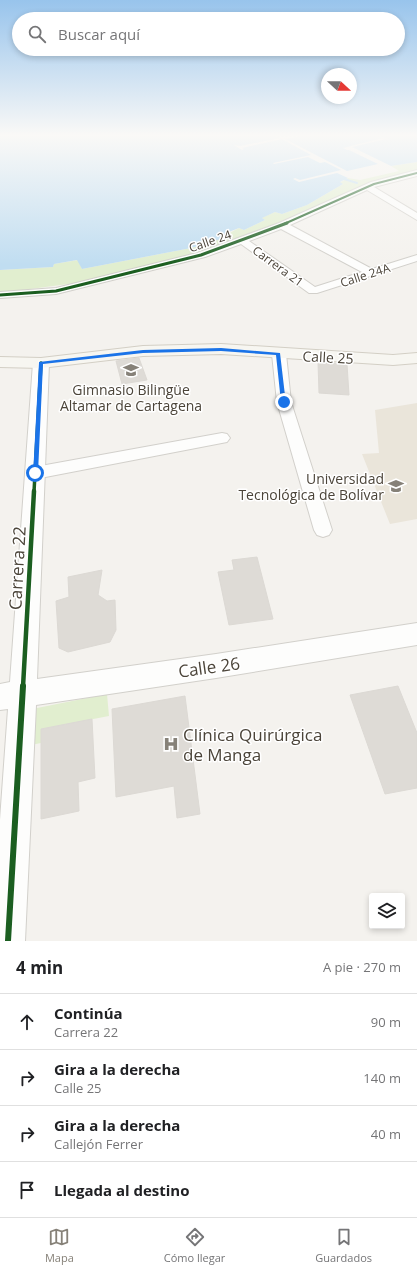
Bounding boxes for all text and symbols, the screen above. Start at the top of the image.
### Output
search box [12,12,405,56]
icon: search [26,23,48,45]
text: Buscar aquí [58,24,140,44]
north arrow [321,68,357,104]
street label: Calle 24 [186,226,234,256]
street label: Carrera 21 [249,242,307,290]
street label: Calle 24A [338,259,392,291]
street label: Calle 25 [302,346,354,368]
school or university icon: Gimnasio Bilingüe Altamar de Cartagena [122,361,140,379]
place label: Gimnasio Bilingüe Altamar de Cartagena [60,380,202,415]
route end [275,393,293,411]
route start [26,464,44,482]
place label: Universidad Tecnológica de Bolívar [238,469,384,504]
school or university icon: Universidad Tecnológica de Bolívar [387,477,405,495]
street label: Carrera 22 [3,526,31,610]
street label: Calle 26 [177,651,241,683]
place label: Clínica Quirúrgica de Manga [183,723,322,766]
hospital icon: Clínica Quirúrgica de Manga [162,735,180,753]
map controls [369,893,405,929]
button: layers [369,893,405,929]
text: 4 min [16,956,63,979]
text: A pie · 270 m [323,958,401,976]
text: Continúa [54,1003,123,1023]
icon: ahead [16,1011,38,1033]
text: 90 m [371,1013,401,1031]
text: Carrera 22 [54,1023,118,1041]
text: Gira a la derecha [54,1059,180,1079]
icon: right [16,1067,38,1089]
text: 140 m [363,1069,401,1087]
text: Calle 25 [54,1079,102,1097]
text: Gira a la derecha [54,1115,180,1135]
icon: right [16,1123,38,1145]
text: 40 m [371,1125,401,1143]
text: Callejón Ferrer [54,1135,143,1153]
icon: arrive [16,1179,38,1201]
text: Llegada al destino [54,1180,189,1200]
tab: Mapa [45,1226,74,1265]
tab: Cómo llegar [164,1226,225,1265]
tab: Guardados [315,1226,372,1265]

